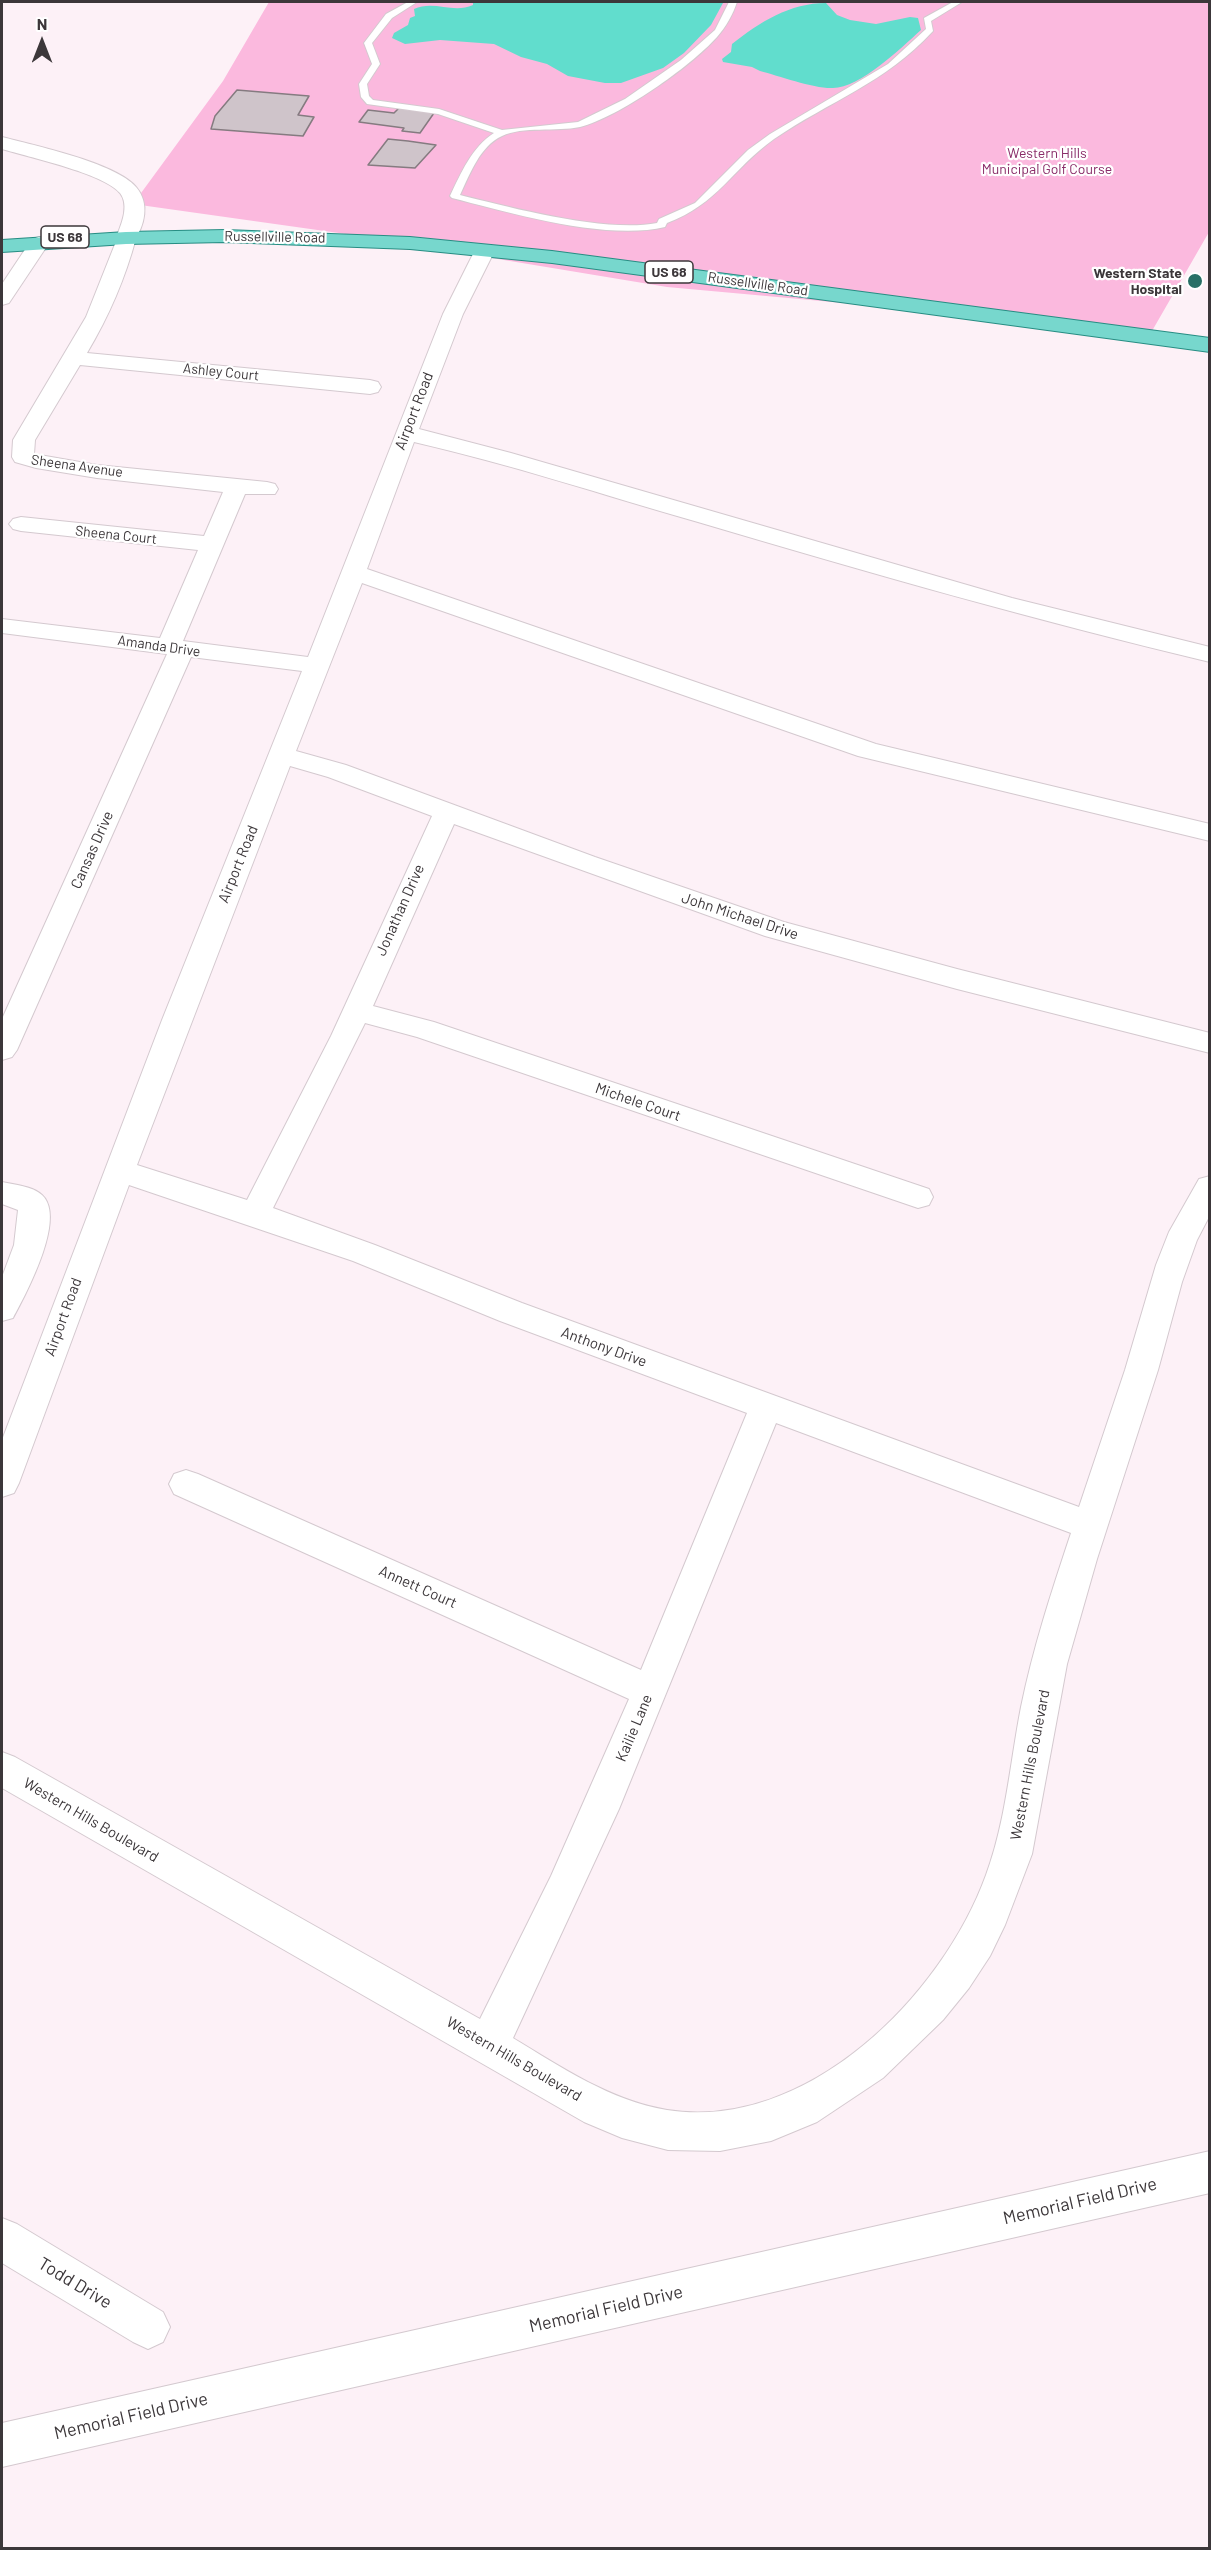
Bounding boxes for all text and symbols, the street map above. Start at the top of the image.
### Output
north arrow [12,12,72,72]
text: N [37,14,47,33]
park label: Western Hills Municipal Golf Course [982,145,1112,178]
road number: US 68 [41,226,89,248]
street label: Russellville Road [224,228,326,246]
road number: US 68 [645,261,693,283]
place label: Western State Hospital [1094,265,1182,298]
street label: Russellville Road [707,269,809,299]
marker: Western State Hospital [1186,272,1204,290]
street label: Ashley Court [182,360,260,384]
street label: Airport Road [391,369,437,453]
street label: Sheena Avenue [30,451,124,481]
street label: Sheena Court [74,522,158,548]
street label: Amanda Drive [117,632,201,660]
street label: Cansas Drive [67,808,117,892]
street label: Airport Road [214,823,262,905]
street label: Jonathan Drive [372,861,428,959]
street label: John Michael Drive [679,889,801,943]
street label: Michele Court [593,1079,683,1125]
street label: Airport Road [41,1275,85,1359]
street label: Anthony Drive [559,1323,649,1371]
street label: Annett Court [376,1562,460,1612]
street label: Western Hills Boulevard [1007,1688,1053,1842]
street label: Kailie Lane [612,1692,656,1764]
street label: Western Hills Boulevard [20,1774,162,1866]
street label: Western Hills Boulevard [443,2013,585,2105]
street label: Memorial Field Drive [1001,2173,1159,2229]
street label: Todd Drive [34,2253,116,2313]
street label: Memorial Field Drive [527,2281,685,2337]
street label: Memorial Field Drive [52,2388,210,2444]

